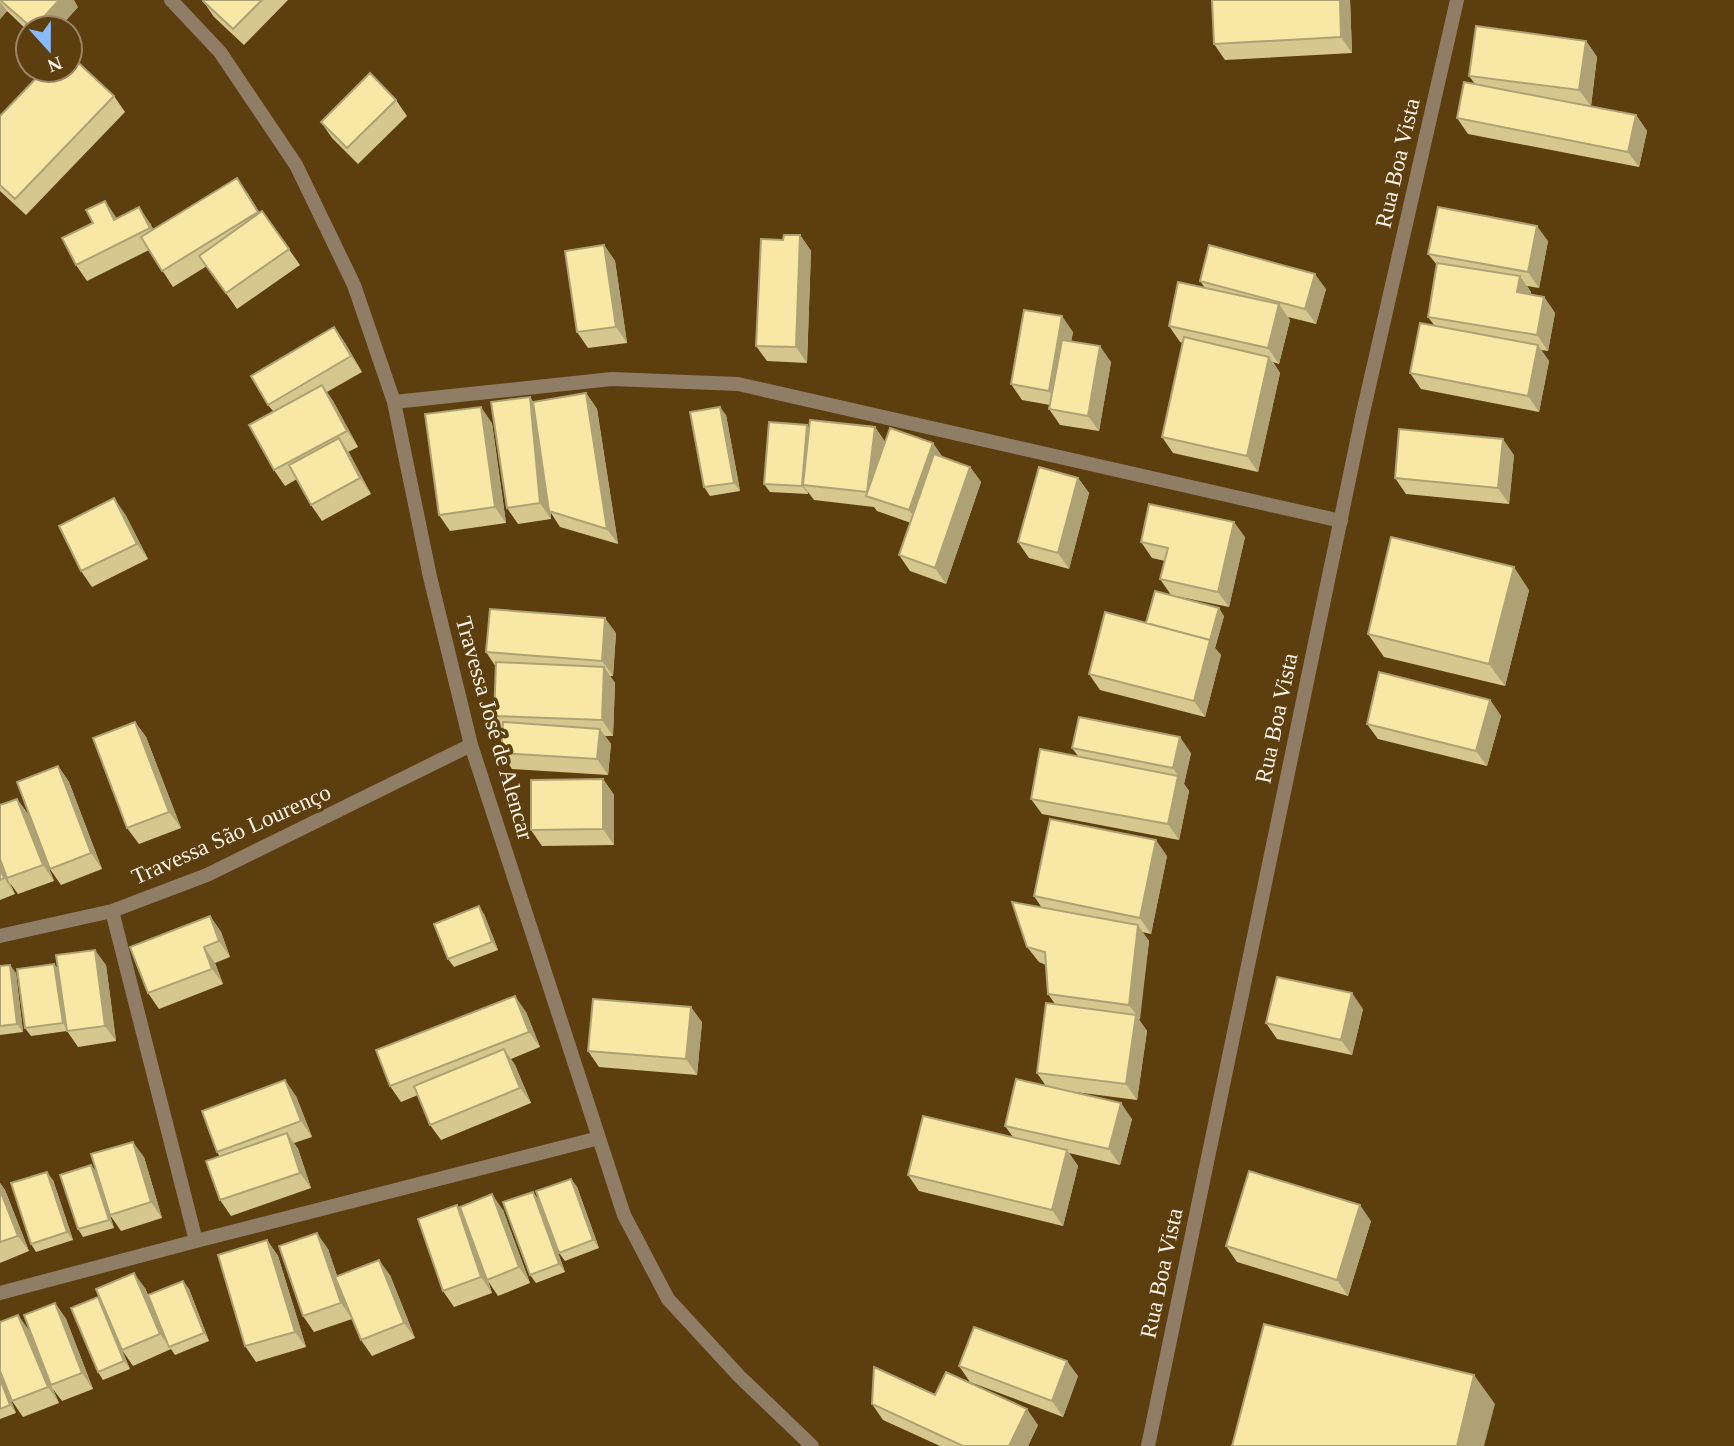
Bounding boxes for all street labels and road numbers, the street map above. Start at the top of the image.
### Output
street label: Rua Boa Vista [1370,96,1425,230]
street label: Travessa José de Alencar [451,614,538,843]
street label: Rua Boa Vista [1251,651,1302,785]
street label: Travessa São Lourenço [128,779,335,890]
street label: Rua Boa Vista [1136,1206,1187,1340]

